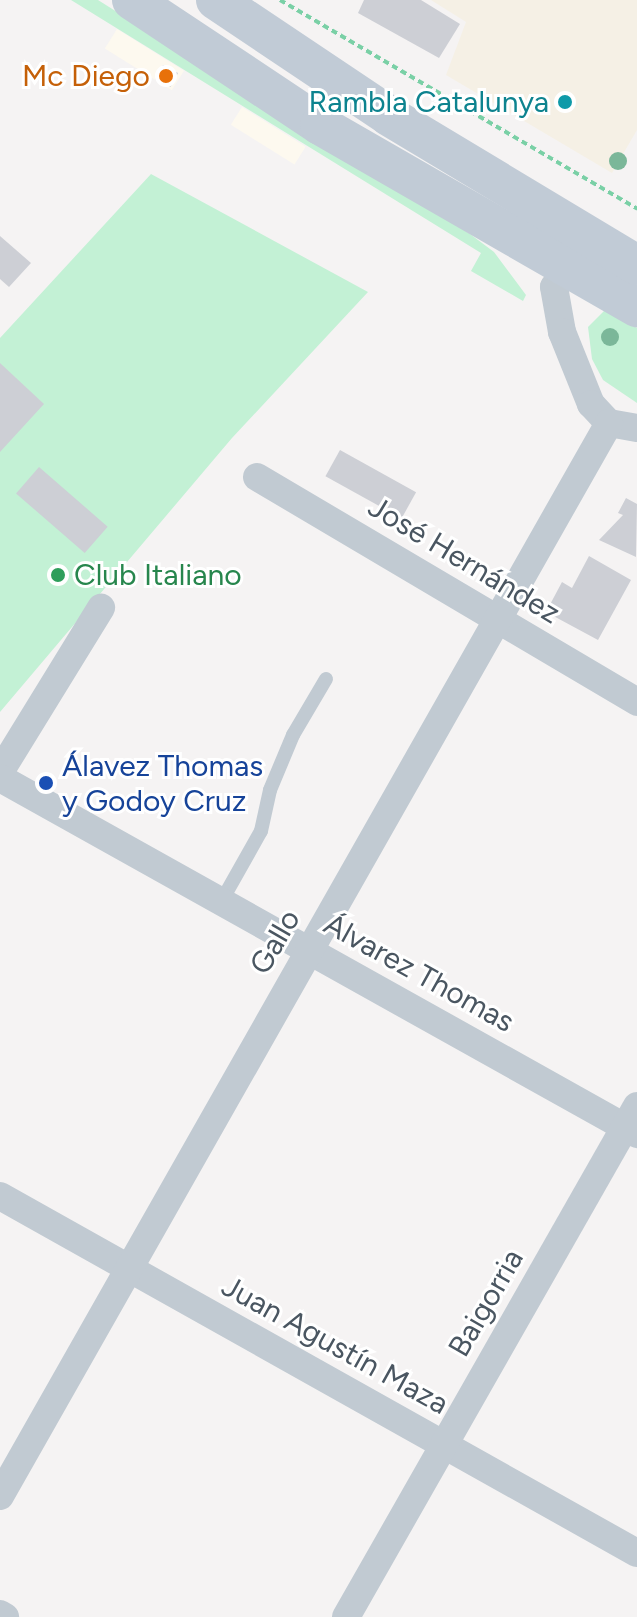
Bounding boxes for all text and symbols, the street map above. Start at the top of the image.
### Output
place label: Mc Diego [22,58,150,94]
marker: Mc Diego [157,67,175,85]
place label: Rambla Catalunya [308,84,549,120]
marker: Rambla Catalunya [556,93,574,111]
street label: José Hernández [362,489,566,631]
place label: Club Italiano [74,557,242,593]
marker: Club Italiano [49,566,67,584]
place label: Álavez Thomas y Godoy Cruz [62,748,263,818]
marker: Álavez Thomas y Godoy Cruz [37,774,55,792]
street label: Gallo [242,903,308,981]
street label: Álvarez Thomas [318,906,520,1040]
street label: Baigorria [441,1243,531,1363]
street label: Juan Agustín Maza [216,1268,454,1422]

